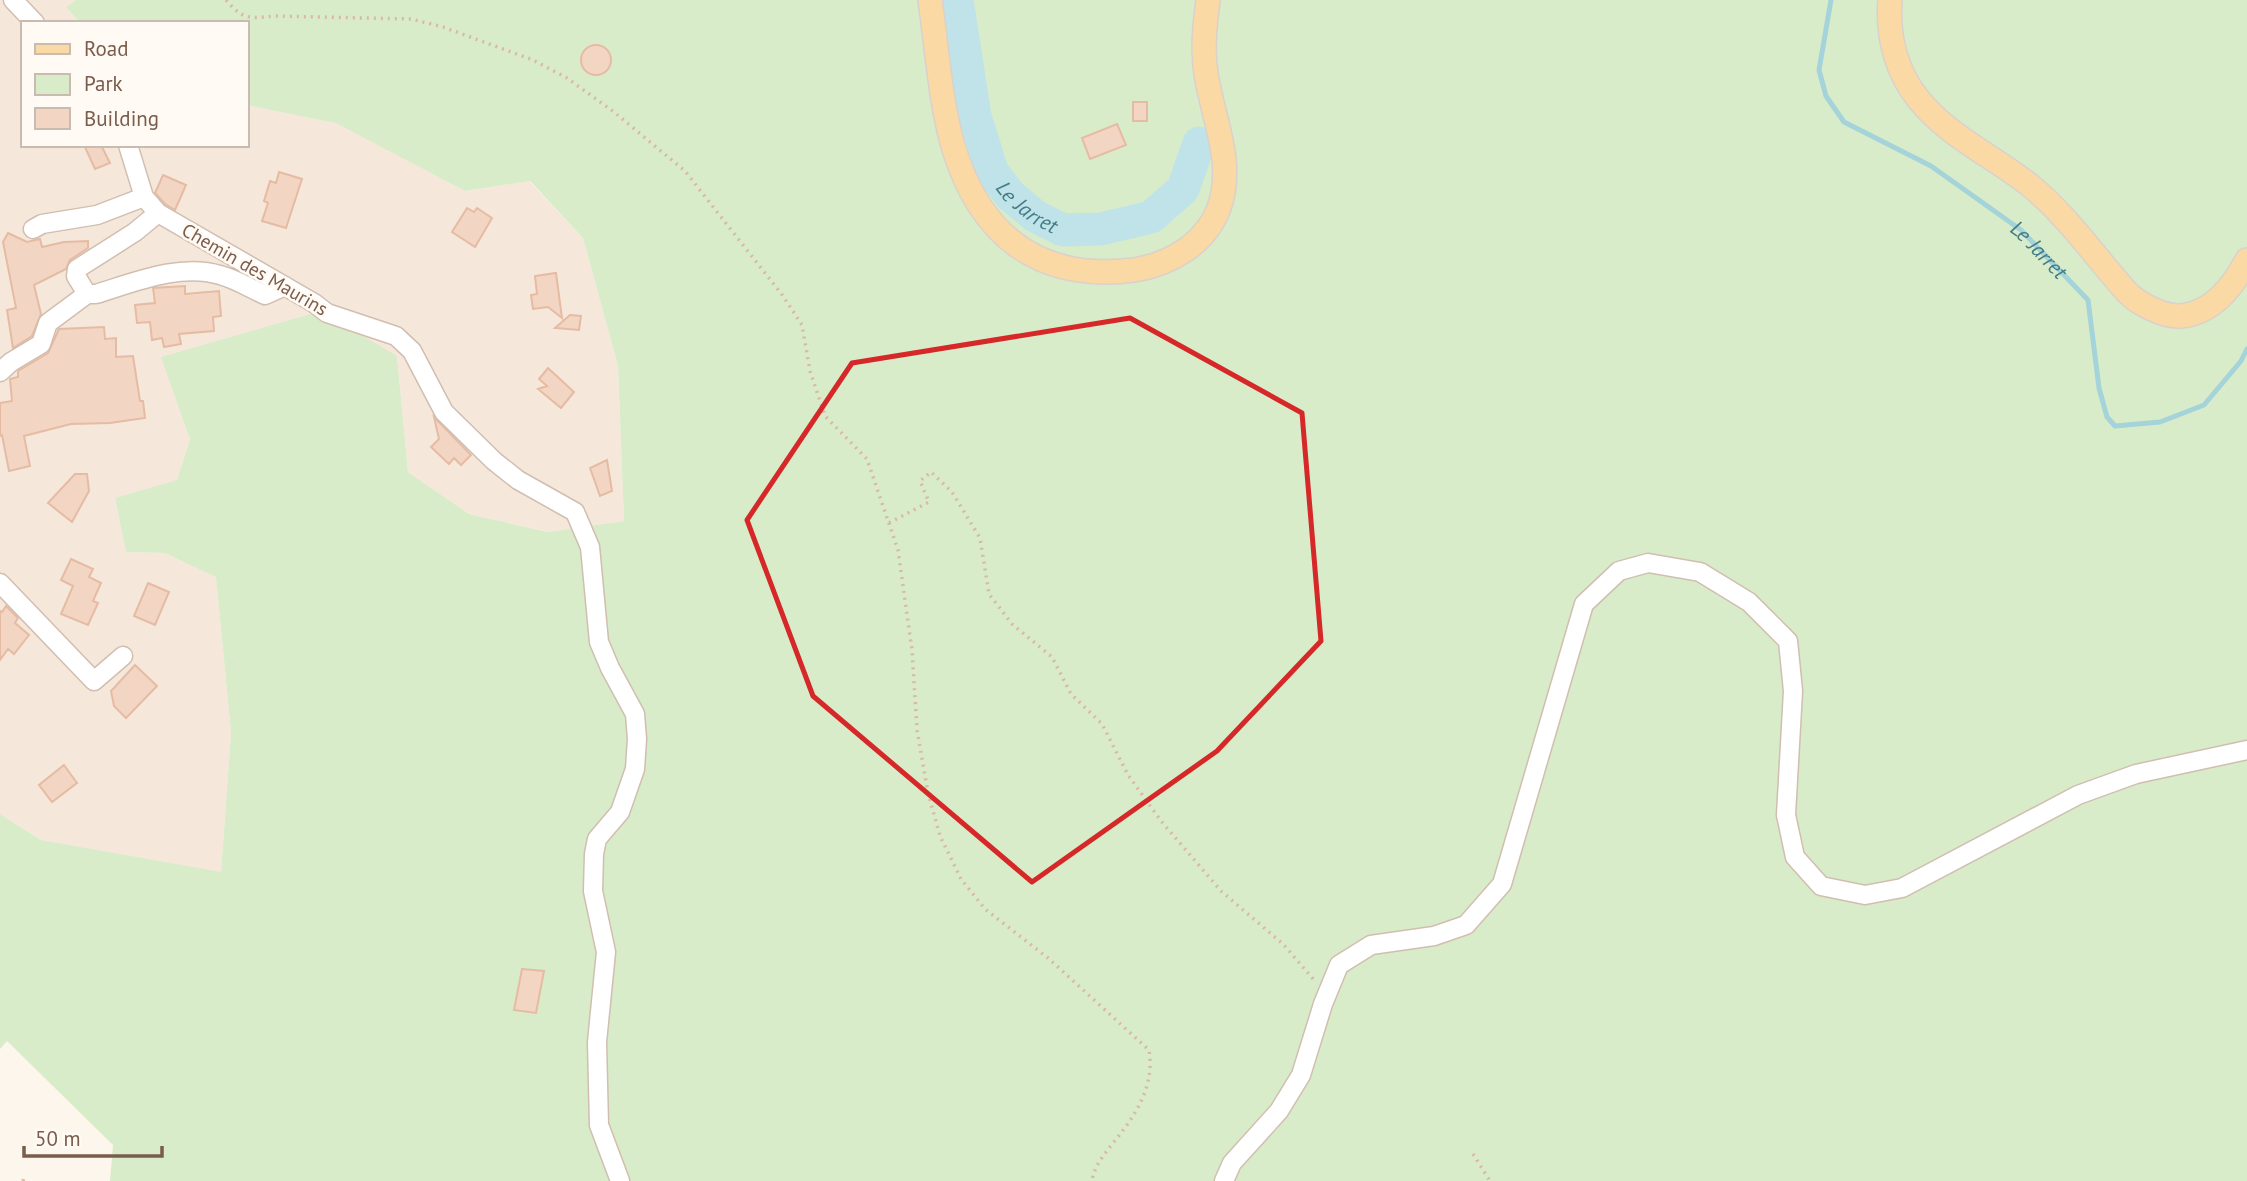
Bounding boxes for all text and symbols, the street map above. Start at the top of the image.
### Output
legend [21,21,248,147]
text: Road [84,35,128,62]
text: Park [84,70,123,97]
text: Building [84,105,159,132]
water label: Le Jarret [990,175,1064,239]
water label: Le Jarret [2006,214,2075,285]
street label: Chemin des Maurins [178,217,332,321]
scale bar [24,1114,163,1158]
text: 50 m [35,1125,81,1152]

